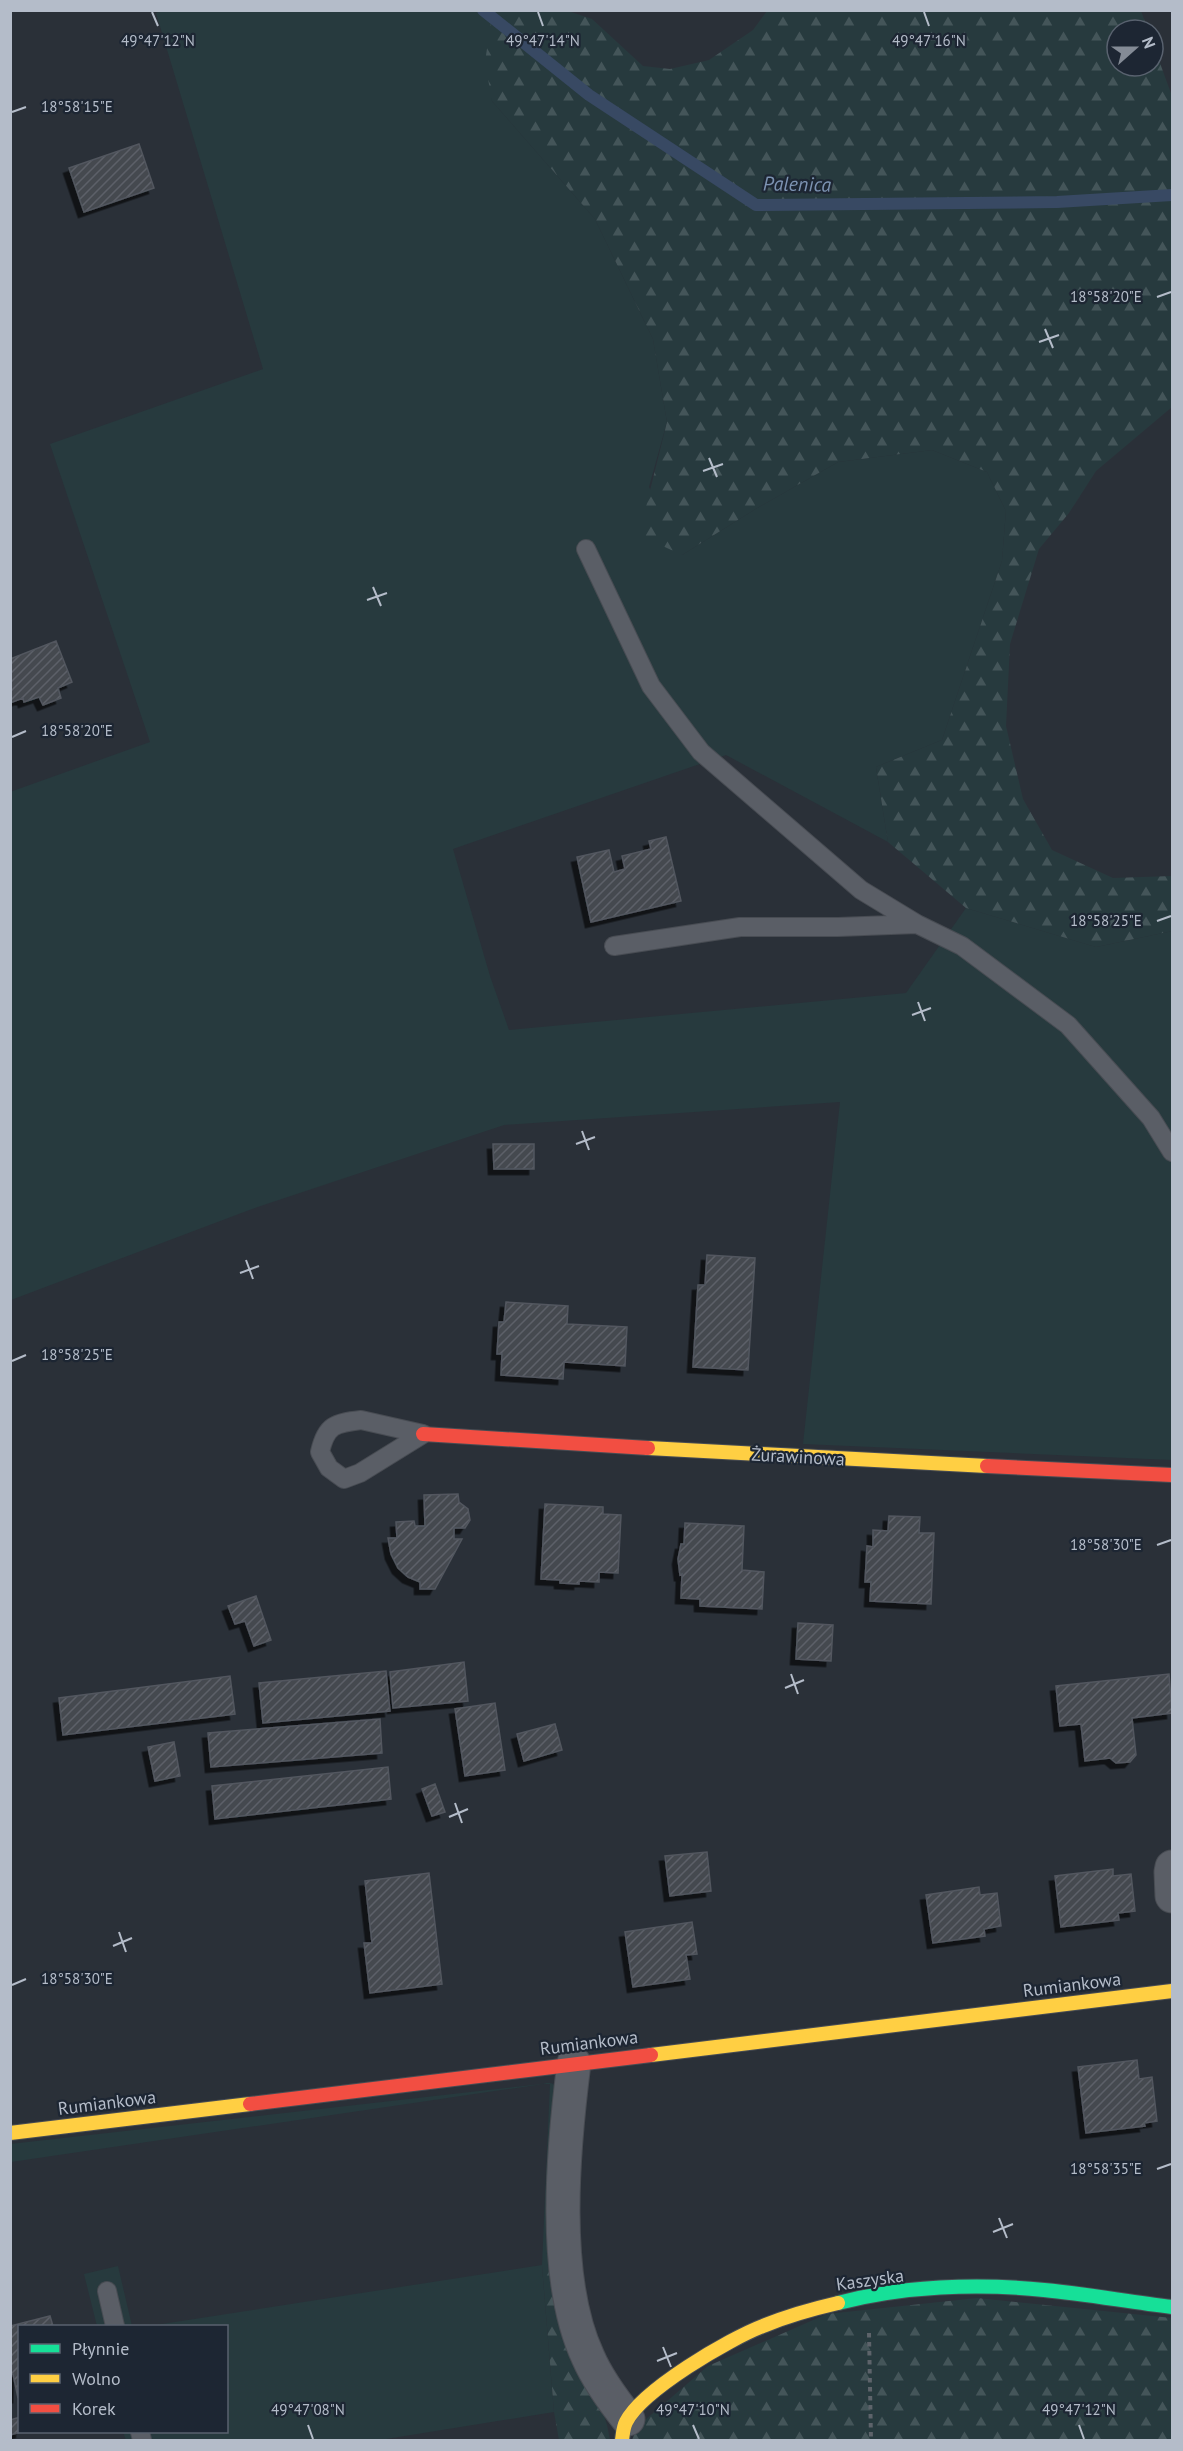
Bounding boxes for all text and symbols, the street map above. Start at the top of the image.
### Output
north arrow [1105,18,1165,78]
text: 49°47'12"N [121,31,195,50]
text: 49°47'14"N [506,31,580,50]
text: 49°47'16"N [892,31,966,50]
text: N [1138,34,1160,51]
text: 18°58'15"E [41,97,113,116]
water label: Palenica [763,170,832,198]
text: 18°58'20"E [1070,287,1142,306]
text: 18°58'20"E [41,721,113,740]
text: 18°58'25"E [1070,911,1142,930]
text: 18°58'25"E [41,1345,113,1364]
street label: Żurawinowa [751,1443,845,1470]
text: 18°58'30"E [1070,1535,1142,1554]
street label: Rumiankowa [1022,1967,1122,2002]
text: 18°58'30"E [41,1969,113,1988]
street label: Rumiankowa [539,2025,639,2060]
street label: Rumiankowa [57,2085,157,2120]
text: 18°58'35"E [1070,2159,1142,2178]
street label: Kaszyska [834,2263,905,2296]
legend [18,2325,228,2433]
text: Płynnie [72,2337,129,2360]
text: Wolno [72,2367,121,2390]
text: Korek [72,2397,116,2420]
text: 49°47'08"N [271,2400,345,2419]
text: 49°47'10"N [656,2400,730,2419]
text: 49°47'12"N [1042,2400,1116,2419]

